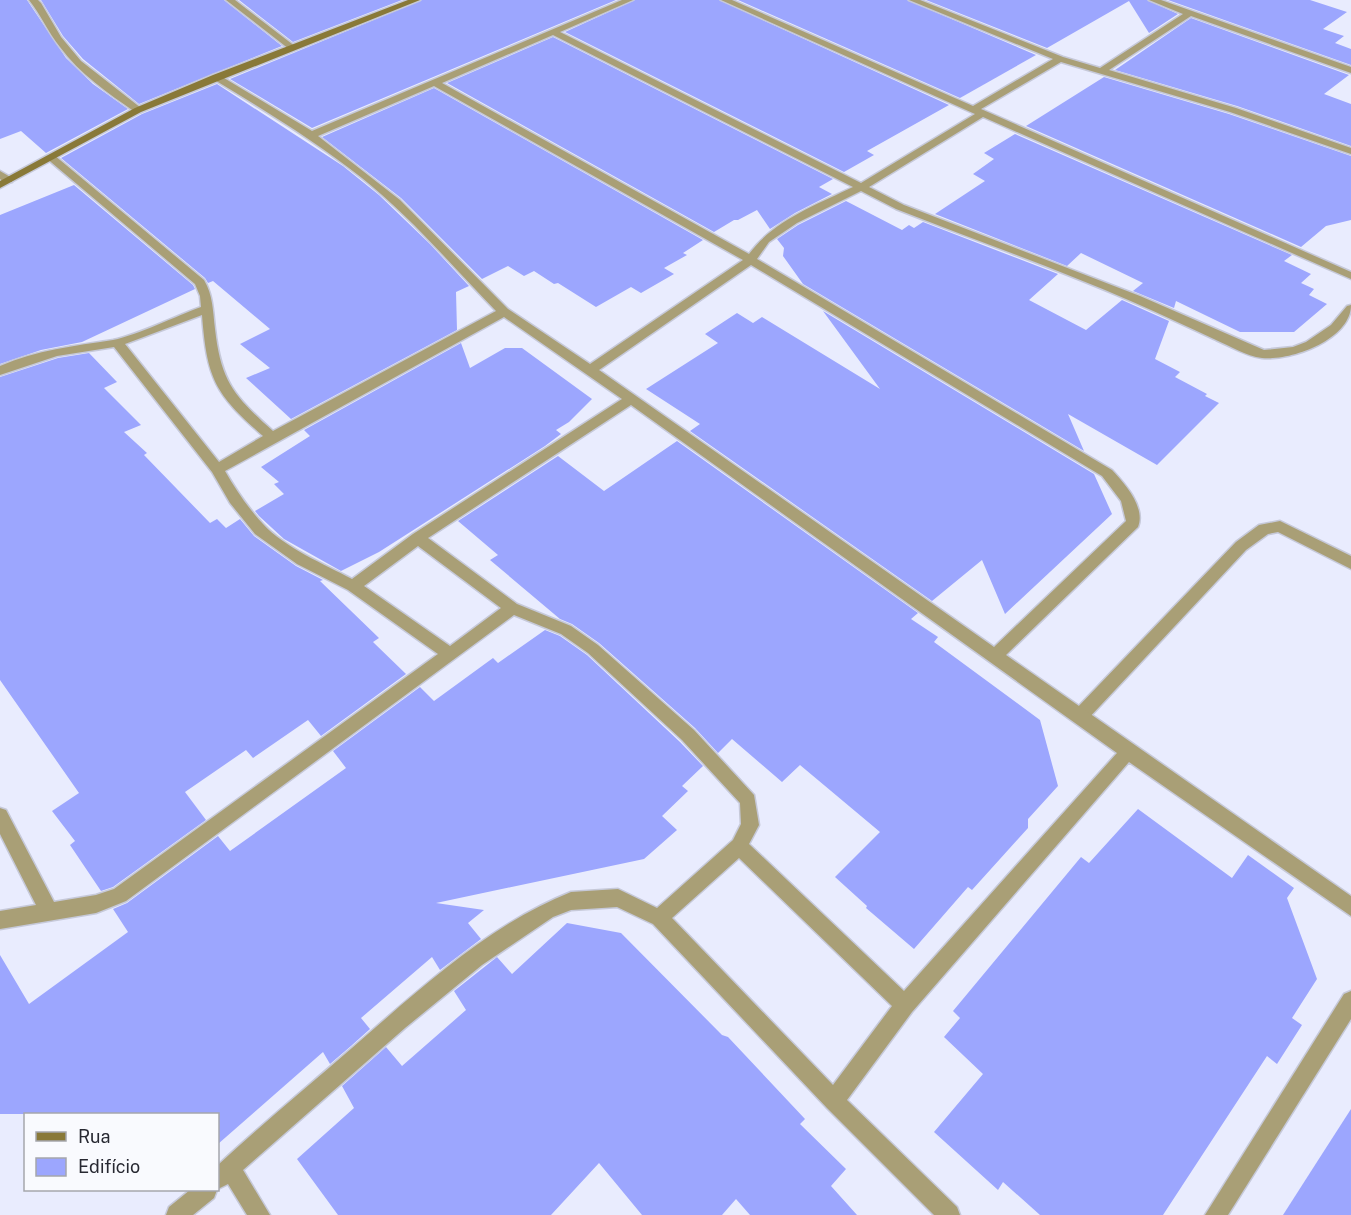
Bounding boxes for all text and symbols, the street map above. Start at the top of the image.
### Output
legend [24,1113,219,1191]
text: Rua [78,1126,110,1147]
text: Edifício [78,1156,140,1177]

